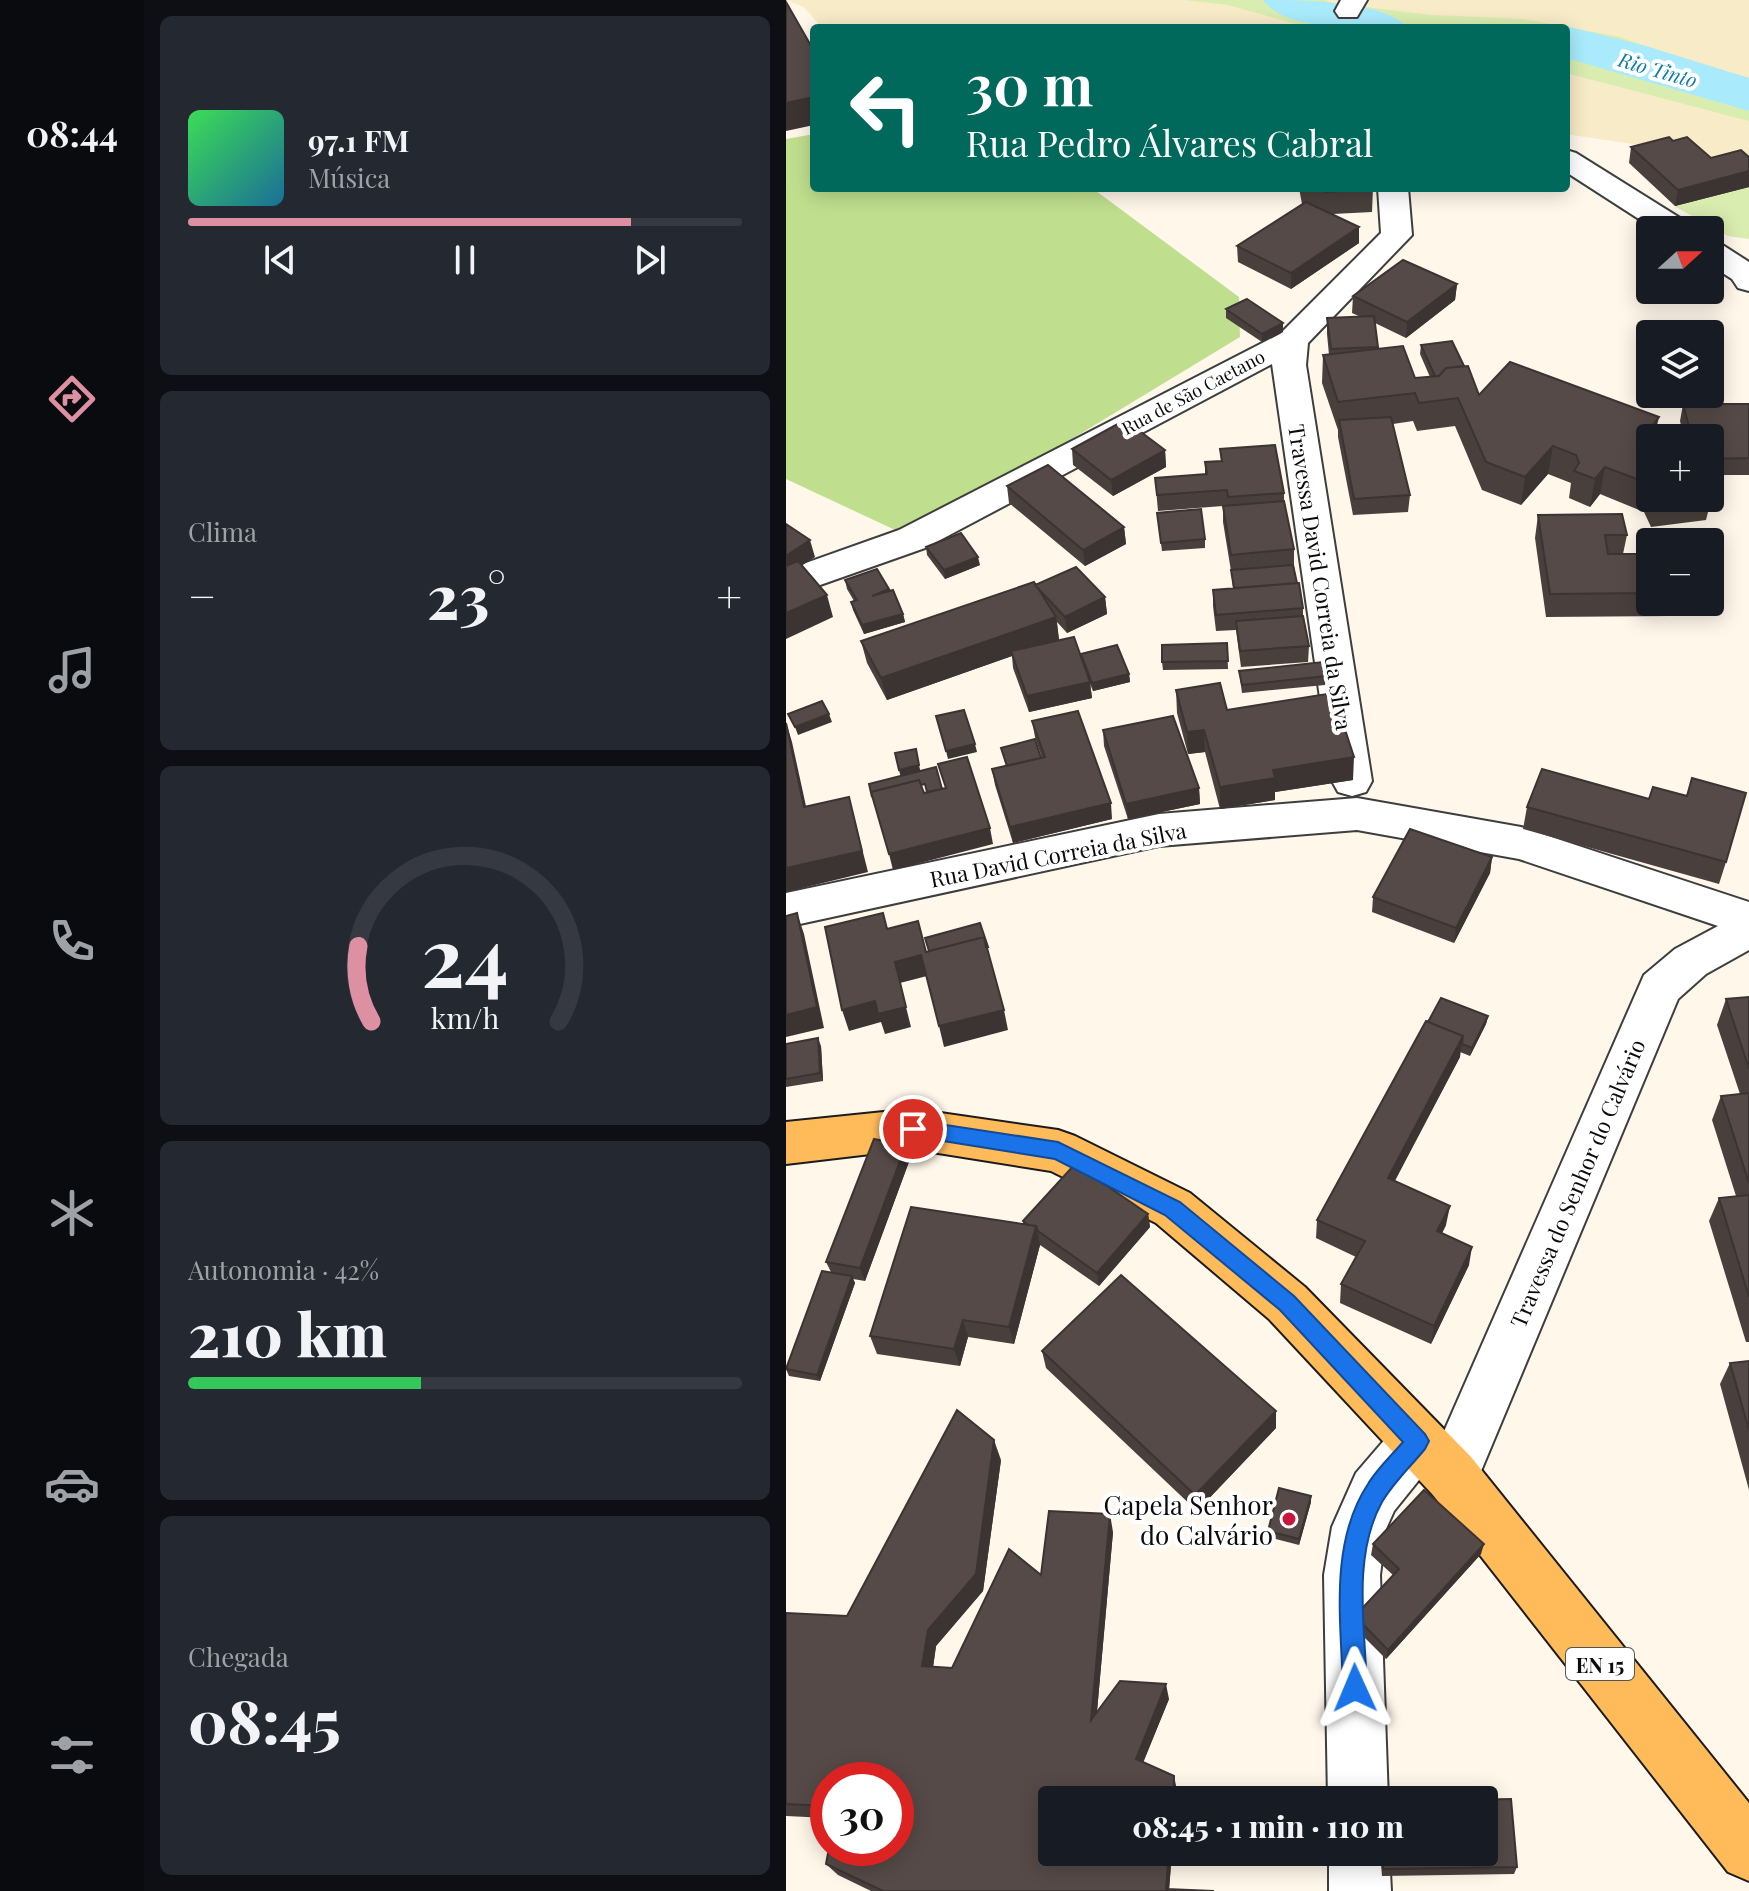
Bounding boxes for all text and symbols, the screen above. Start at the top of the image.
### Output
water label: Rio Tinto [1615,45,1700,93]
text: 30 m [966,46,1093,121]
icon: left [834,56,938,160]
text: 08:44 [26,108,118,156]
text: Rua Pedro Álvares Cabral [966,118,1373,166]
text: 97.1 FM [308,120,409,160]
text: Música [308,160,390,195]
north arrow [1636,216,1724,304]
map controls [1636,216,1724,616]
icon: previous [258,238,302,282]
icon: pause [443,238,487,282]
icon: next [628,238,672,282]
button: layers [1636,320,1724,408]
street label: Rua de São Caetano [1117,344,1269,440]
icon: directions [44,371,100,427]
street label: Travessa David Correia da Silva [1282,422,1360,732]
button: + [1636,424,1724,512]
text: Clima [188,514,257,549]
button: − [1636,528,1724,616]
text: 23° [427,554,506,634]
text: − [188,565,216,624]
text: + [716,565,742,624]
icon: music [44,642,100,698]
street label: Rua David Correia da Silva [927,814,1189,894]
text: 24 [421,897,509,1008]
icon: phone [44,913,100,969]
text: km/h [431,998,499,1036]
street label: Travessa do Senhor do Calvário [1502,1034,1652,1332]
pin [879,1095,947,1163]
icon: arrive [891,1107,935,1151]
icon: climate [44,1185,100,1241]
text: Autonomia · 42% [188,1252,379,1287]
text: 210 km [188,1292,387,1372]
icon: car [44,1456,100,1512]
place label: Capela Senhor do Calvário [1104,1487,1273,1552]
marker: Capela Senhor do Calvário [1280,1510,1298,1528]
text: Chegada [188,1639,289,1674]
position arrow [1313,1646,1397,1730]
road number: EN 15 [1566,1648,1634,1680]
text: 08:45 [188,1679,341,1759]
icon: filters [44,1727,100,1783]
speed limit sign: 30 [810,1762,914,1866]
text: 08:45 · 1 min · 110 m [1132,1806,1404,1846]

